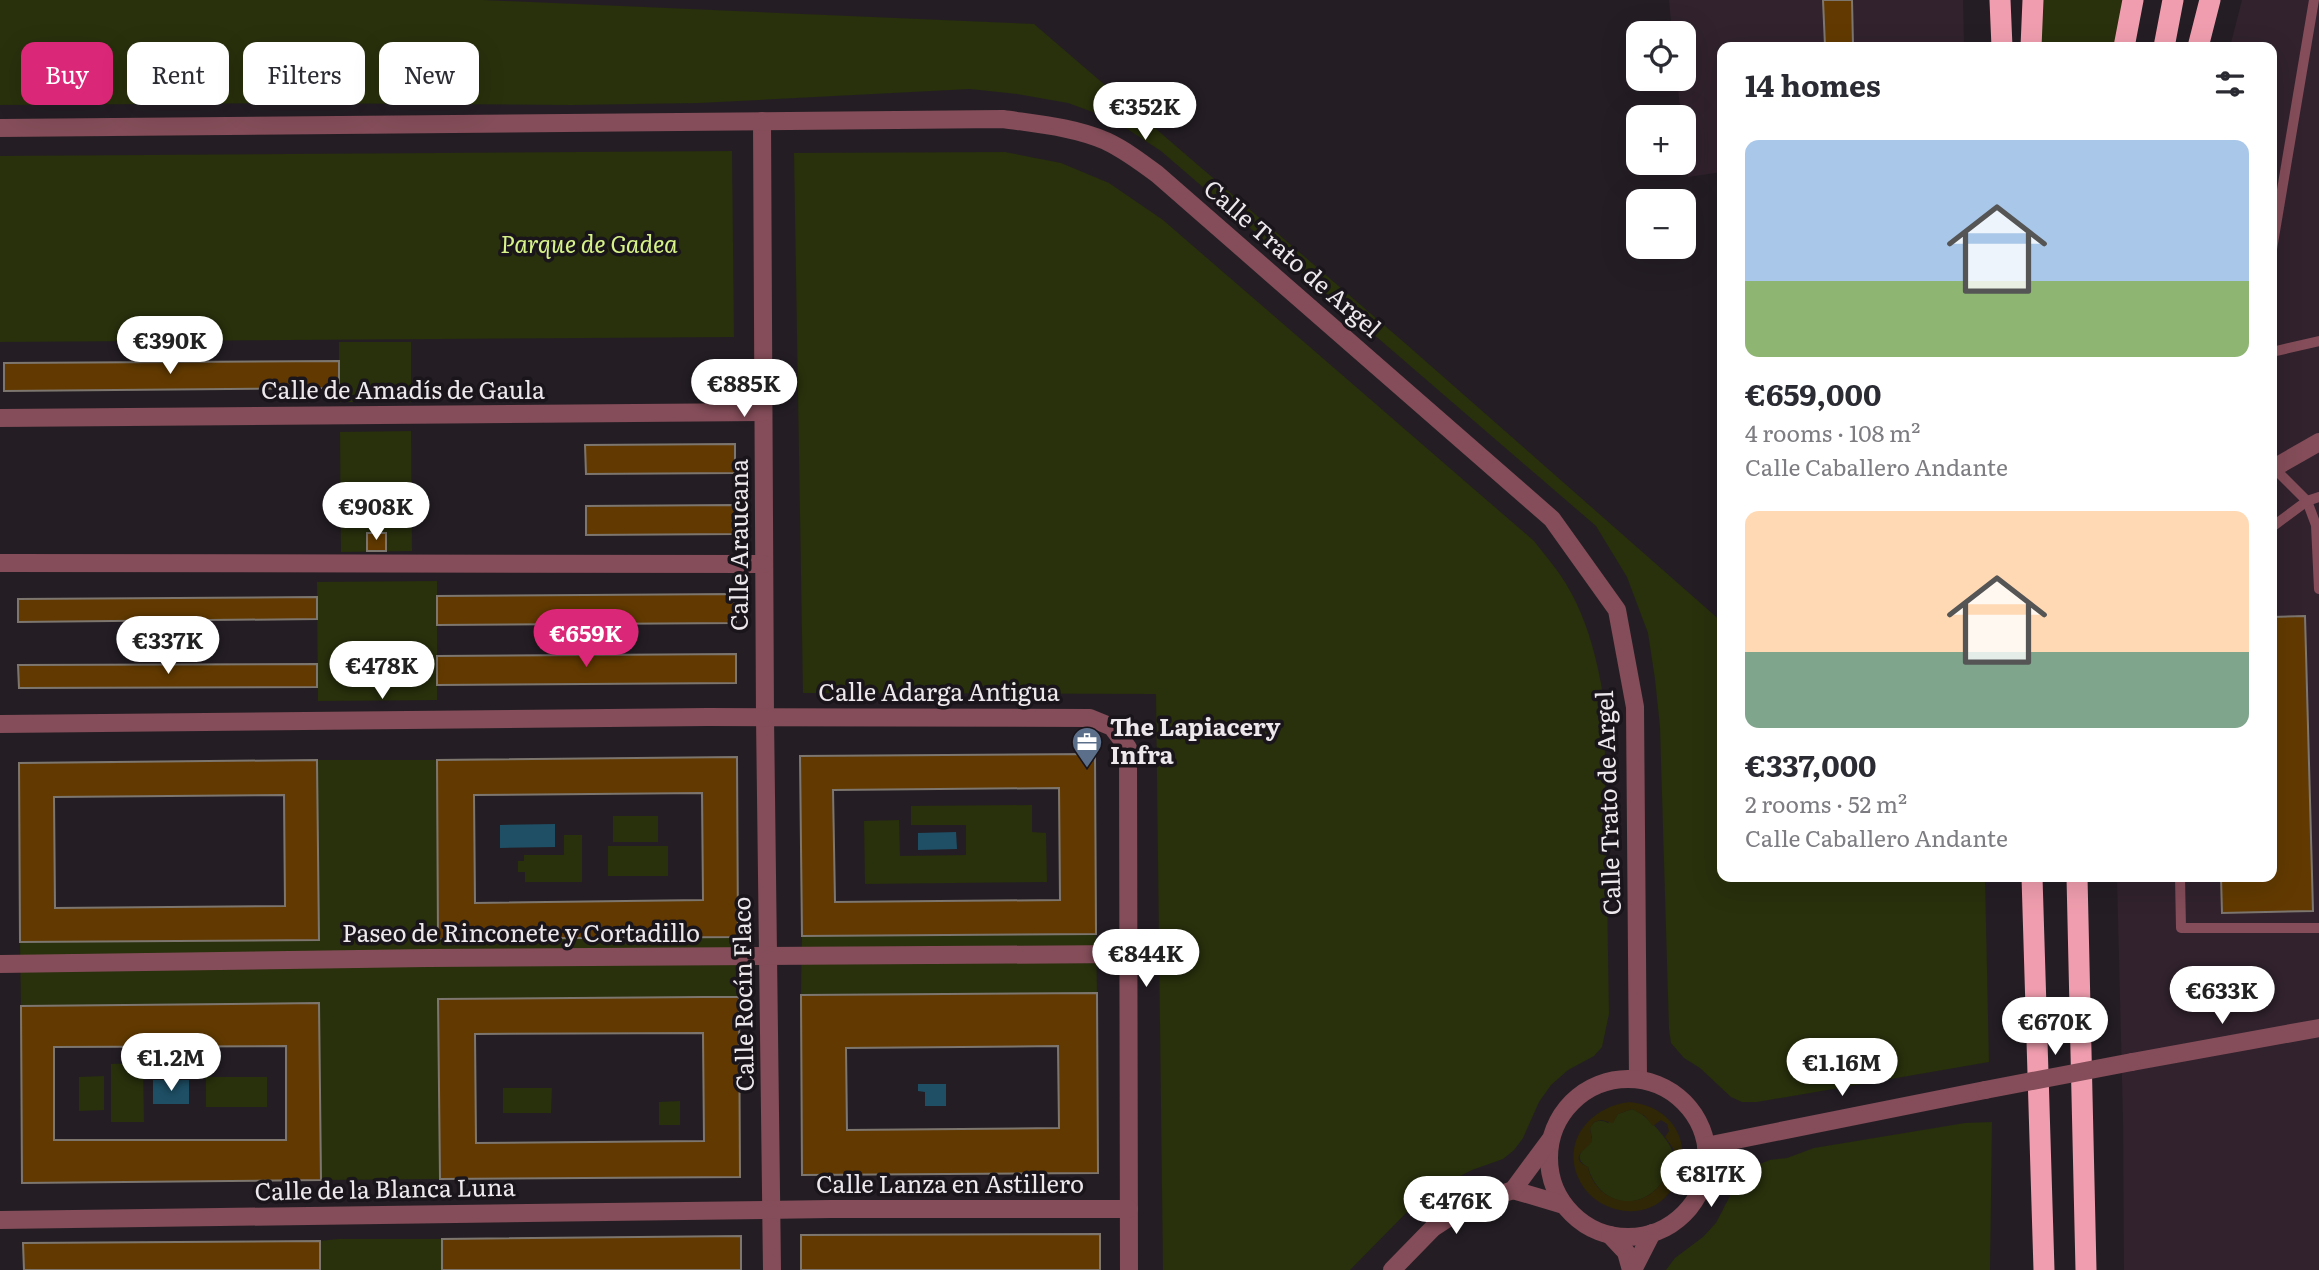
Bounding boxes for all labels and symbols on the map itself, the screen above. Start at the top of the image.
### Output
pin: €352K [1096,82,1194,142]
street label: Calle Trato de Argel [1197,170,1390,344]
park label: Parque de Gadea [500,225,678,260]
pin: €390K [121,316,219,376]
pin: €885K [695,360,793,419]
street label: Calle de Amadís de Gaula [261,371,545,406]
street label: Calle Araucana [720,459,755,631]
pin: €908K [327,482,425,542]
pin: €659K [537,610,635,669]
pin: €337K [119,616,217,676]
pin: €478K [333,642,431,701]
street label: Calle Adarga Antigua [818,673,1060,708]
street label: Calle Trato de Argel [1585,690,1628,916]
place label: The Lapiacery Infra [1110,708,1281,771]
office icon: The Lapiacery Infra [1070,725,1104,769]
street label: Calle Rocín Flaco [722,896,761,1092]
street label: Paseo de Rinconete y Cortadillo [342,914,700,949]
pin: €844K [1097,930,1195,989]
pin: €633K [2173,967,2271,1026]
pin: €670K [2006,998,2104,1057]
pin: €1.2M [122,1034,220,1093]
pin: €1.16M [1785,1038,1899,1098]
pin: €817K [1662,1150,1760,1209]
street label: Calle Lanza en Astillero [816,1165,1084,1200]
street label: Calle de la Blanca Luna [254,1168,516,1207]
pin: €476K [1407,1176,1505,1236]

